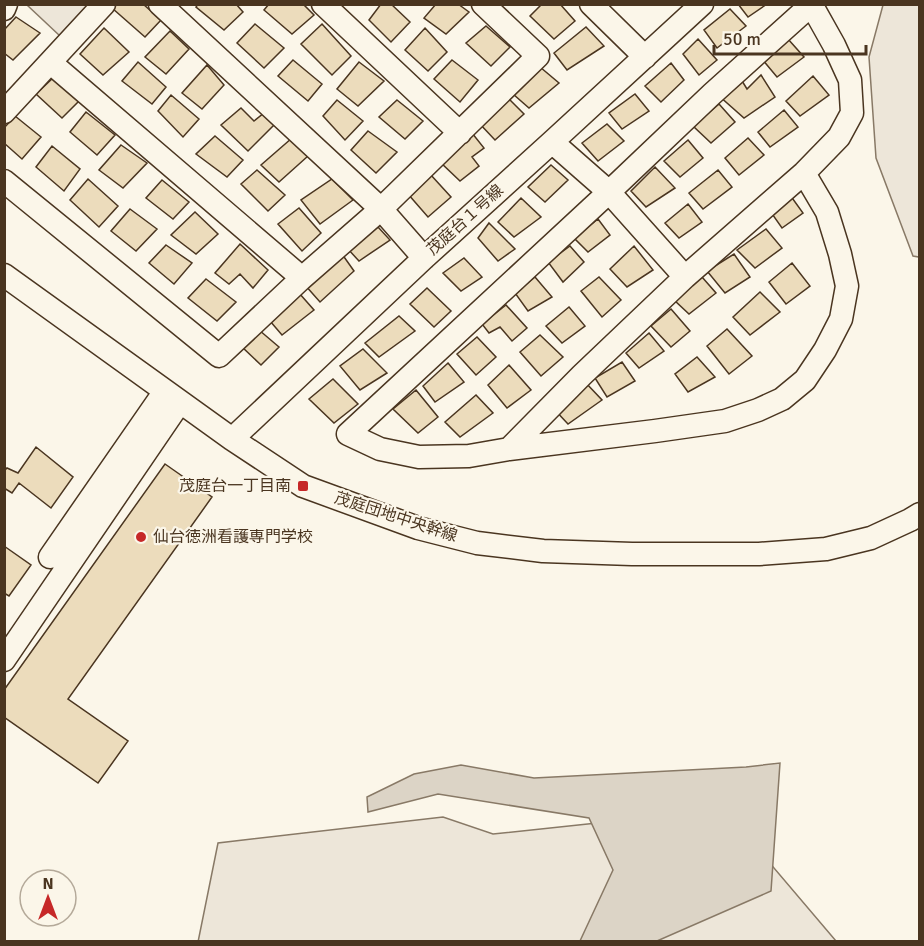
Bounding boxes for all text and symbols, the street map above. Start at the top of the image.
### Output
scale bar [714,18,866,56]
text: 50 m [723,28,761,50]
street label: 茂庭台１号線 [423,180,507,260]
place label: 茂庭台一丁目南 [179,476,291,496]
marker: 茂庭台一丁目南 [296,479,310,493]
street label: 茂庭団地中央幹線 [332,488,460,546]
place label: 仙台徳洲看護専門学校 [153,527,313,547]
marker: 仙台徳洲看護専門学校 [134,530,148,544]
north arrow [18,868,78,928]
text: N [42,874,54,894]

